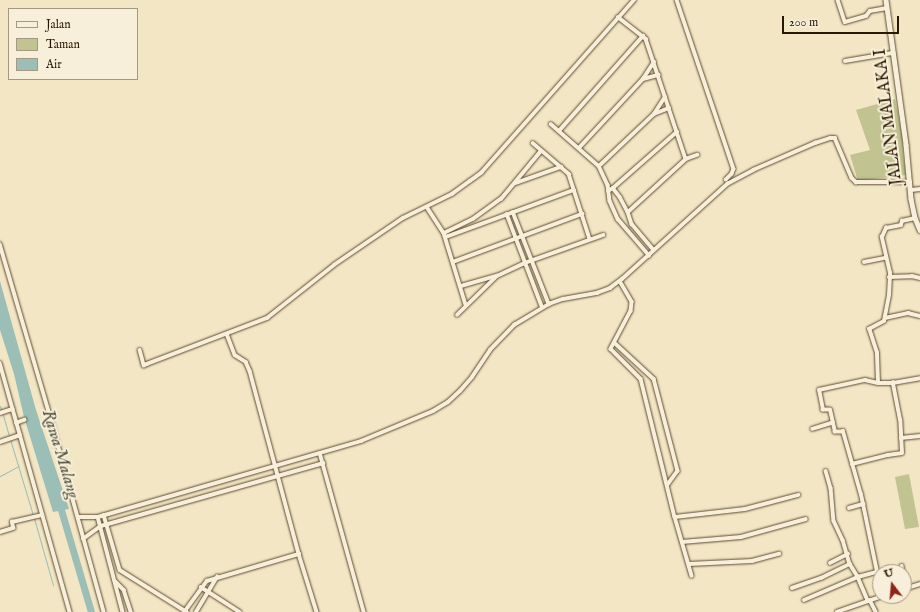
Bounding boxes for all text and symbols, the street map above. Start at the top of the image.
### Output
legend [8,8,138,80]
scale bar [784,8,901,34]
text: 200 m [789,15,818,30]
text: Jalan [46,17,71,32]
text: Taman [46,37,80,52]
street label: JALAN MALAKA I [871,48,907,186]
text: Air [46,57,62,72]
water label: Rawa Malang [37,407,83,501]
north arrow [872,564,912,604]
text: U [883,565,895,581]

